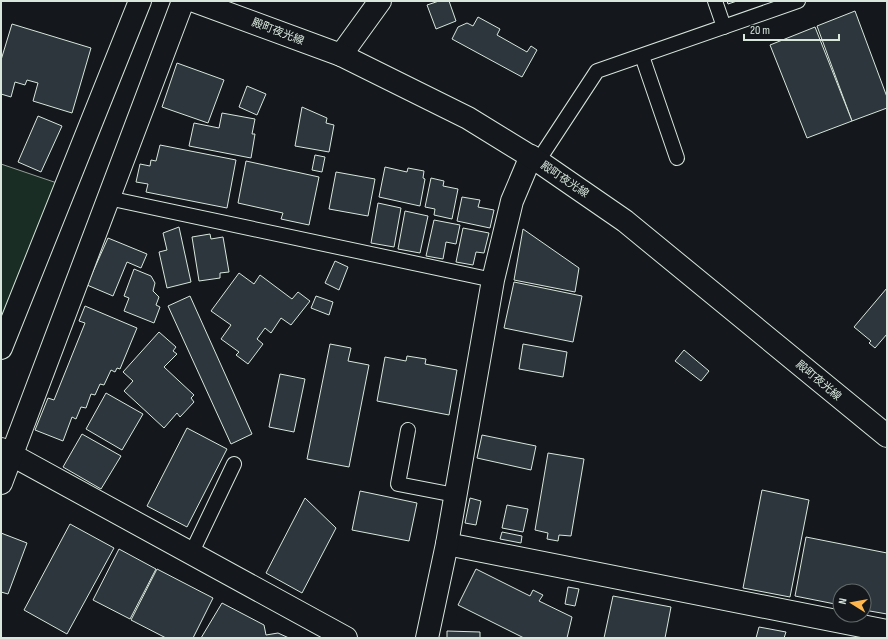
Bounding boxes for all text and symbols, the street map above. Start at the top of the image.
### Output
street label: 殿町夜光線 [250,16,306,47]
scale bar [744,16,839,42]
text: 20 m [750,23,770,38]
street label: 殿町夜光線 [538,159,591,200]
street label: 殿町夜光線 [793,358,844,403]
north arrow [832,583,872,623]
text: N [836,597,850,605]

